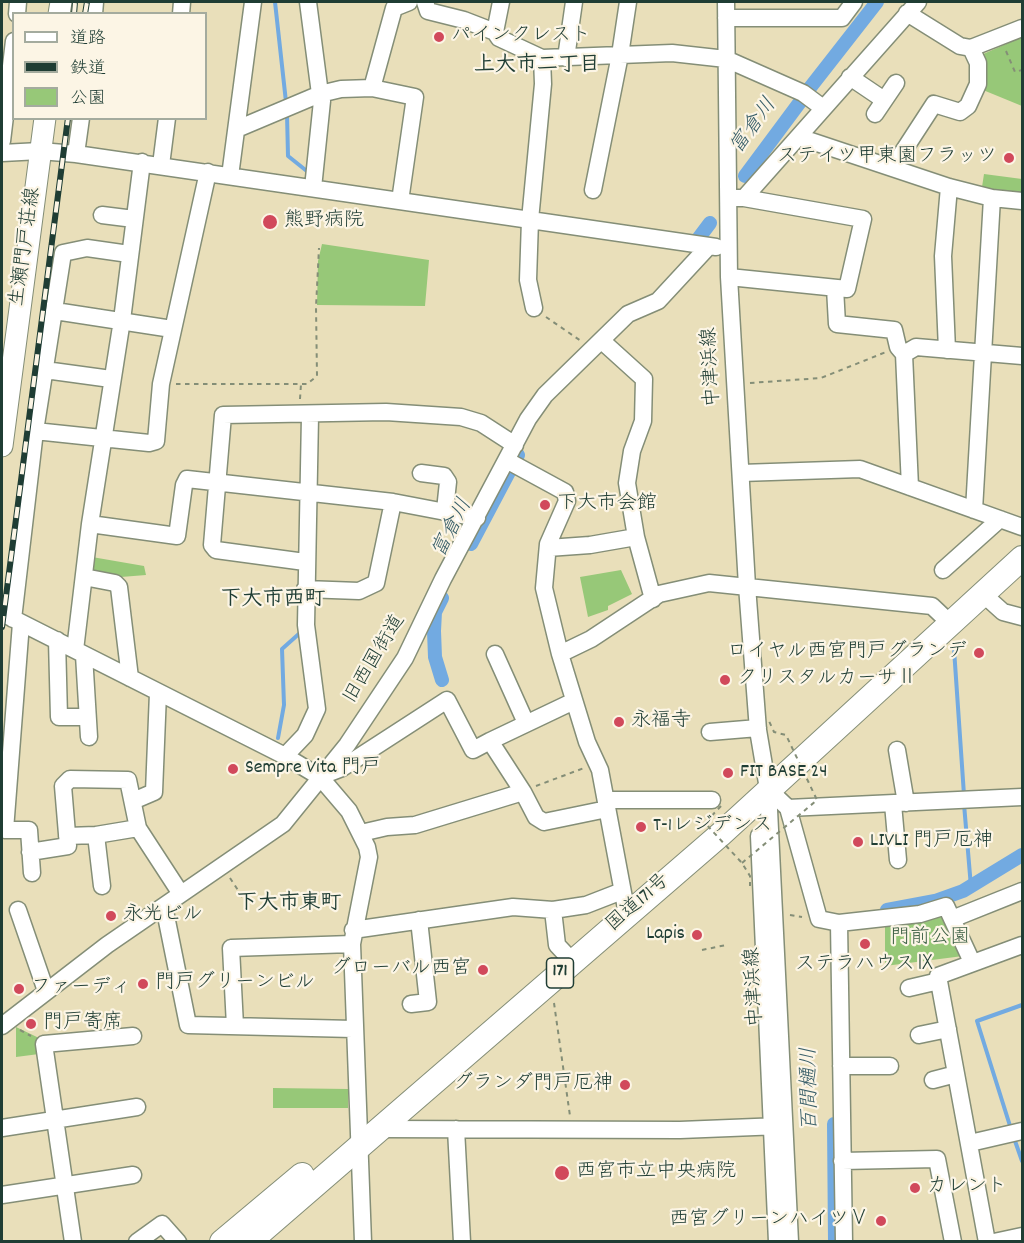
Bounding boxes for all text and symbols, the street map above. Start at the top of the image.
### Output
legend [12,12,207,120]
place label: パインクレスト [451,25,591,49]
text: 道路 [70,27,106,52]
marker: パインクレスト [432,30,446,44]
district label: 上大市二丁目 [474,54,600,80]
text: 鉄道 [70,57,106,82]
text: 公園 [70,87,106,112]
water label: 富倉川 [726,94,784,160]
place label: ステイツ甲東園フラッツ [777,146,997,170]
marker: ステイツ甲東園フラッツ [1002,151,1016,165]
street label: 生瀬門戸荘線 [7,186,47,308]
place label: 熊野病院 [284,210,364,234]
marker: 熊野病院 [261,213,279,231]
street label: 中津浜線 [699,326,727,408]
place label: 下大市会館 [557,493,657,517]
water label: 富倉川 [428,495,480,563]
marker: 下大市会館 [538,498,552,512]
district label: 下大市西町 [221,588,325,614]
street label: 旧西国街道 [340,611,412,709]
place label: ロイヤル西宮門戸グランデ [727,641,967,665]
marker: ロイヤル西宮門戸グランデ [972,646,986,660]
place label: クリスタルカーサⅡ [737,668,917,692]
marker: クリスタルカーサⅡ [718,673,732,687]
place label: 永福寺 [631,710,691,734]
marker: 永福寺 [612,715,626,729]
place label: Sempre Vita 門戸 [245,757,381,781]
place label: FIT BASE 24 [740,761,828,785]
marker: Sempre Vita 門戸 [226,762,240,776]
marker: FIT BASE 24 [721,766,735,780]
place label: T-1レジデンス [653,815,772,839]
marker: T-1レジデンス [634,820,648,834]
place label: LIVLI 門戸厄神 [870,830,993,854]
marker: LIVLI 門戸厄神 [851,835,865,849]
street label: 国道171号 [602,870,676,938]
district label: 下大市東町 [237,892,341,918]
place label: 永光ビル [123,904,203,928]
marker: 永光ビル [104,909,118,923]
place label: Lapis [646,923,685,947]
park label: 門前公園 [890,927,970,951]
marker: Lapis [690,928,704,942]
marker: ステラハウスⅨ [858,937,872,951]
street label: 中津浜線 [742,946,770,1028]
place label: ステラハウスⅨ [795,954,935,978]
place label: グローバル西宮 [331,958,471,982]
road number: 171 [546,958,574,988]
marker: グローバル西宮 [476,963,490,977]
place label: 門戸グリーンビル [155,972,315,996]
place label: ファーディ [31,977,131,1001]
marker: 門戸グリーンビル [136,977,150,991]
marker: ファーディ [12,982,26,996]
place label: 門戸寄席 [43,1012,123,1036]
marker: 門戸寄席 [24,1017,38,1031]
water label: 百間樋川 [799,1047,825,1131]
place label: グランダ門戸厄神 [453,1073,613,1097]
marker: グランダ門戸厄神 [618,1078,632,1092]
place label: 西宮市立中央病院 [576,1161,736,1185]
marker: 西宮市立中央病院 [553,1164,571,1182]
place label: カレント [927,1176,1007,1200]
marker: カレント [908,1181,922,1195]
place label: 西宮グリーンハイツⅤ [669,1209,869,1233]
marker: 西宮グリーンハイツⅤ [874,1214,888,1228]

